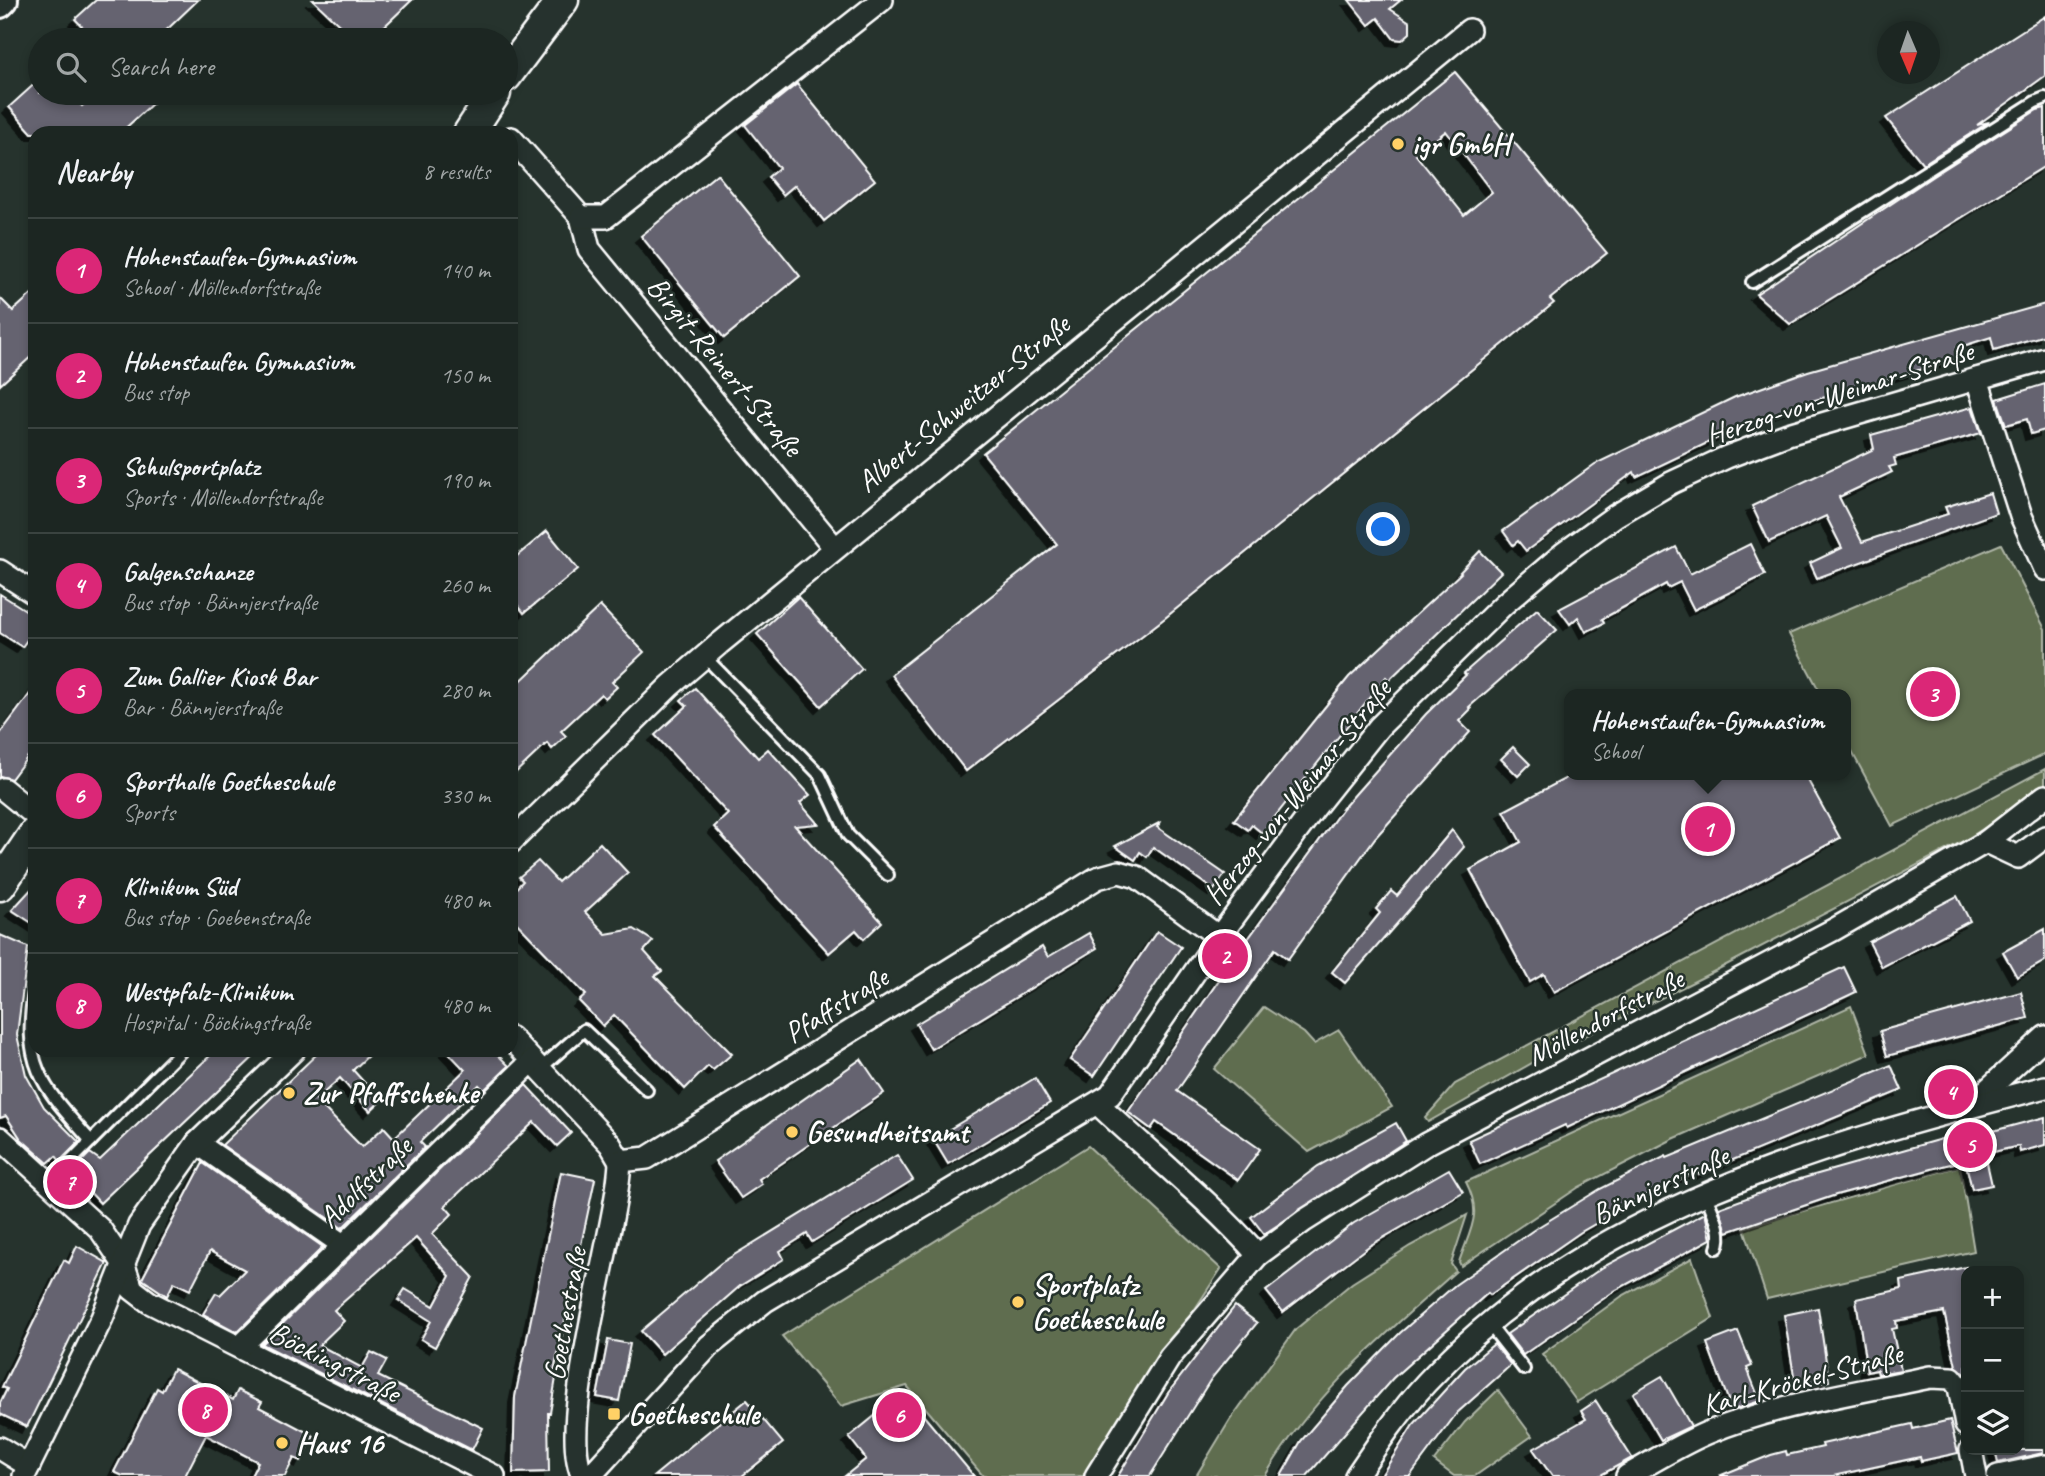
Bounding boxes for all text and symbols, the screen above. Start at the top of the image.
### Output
north arrow [1877,21,1940,84]
search box [28,28,518,105]
icon: search [52,48,90,86]
text: Search here [108,50,214,83]
place label: igr GmbH [1412,125,1515,163]
marker: igr GmbH [1390,136,1406,152]
text: Nearby [56,153,132,191]
text: 8 results [423,157,490,186]
text: Hohenstaufen-Gymnasium [123,240,356,273]
text: 1 [74,256,84,285]
text: 140 m [441,256,490,285]
street label: Birgit-Reinert-Straße [638,268,813,466]
text: School · Möllendorfstraße [123,273,320,302]
street label: Albert-Schweitzer-Straße [849,304,1079,501]
street label: Herzog-von-Weimar-Straße [1700,331,1980,454]
text: Hohenstaufen Gymnasium [123,345,354,378]
text: 2 [74,361,84,390]
text: 150 m [441,361,490,390]
text: Bus stop [123,378,189,407]
text: Schulsportplatz [123,450,260,483]
text: 3 [74,466,84,495]
text: 190 m [441,466,490,495]
text: Sports · Möllendorfstraße [123,483,322,512]
your location [1366,512,1400,546]
text: Galgenschanze [123,555,252,588]
text: 4 [74,571,84,600]
text: 260 m [441,571,490,600]
text: Bus stop · Bännjerstraße [123,588,317,617]
text: Zum Gallier Kiosk Bar [123,660,316,693]
pin: 3 [1910,668,1956,720]
street label: Herzog-von-Weimar-Straße [1194,670,1401,913]
text: 5 [74,676,84,705]
text: 280 m [441,676,490,705]
popup [1564,689,1851,780]
text: Bar · Bännjerstraße [123,693,281,722]
text: Hohenstaufen-Gymnasium [1591,704,1824,737]
text: School [1591,737,1640,766]
text: Sporthalle Goetheschule [123,765,334,798]
text: 6 [74,781,84,810]
text: 330 m [441,781,490,810]
text: Sports [123,798,175,827]
pin: 1 [1685,803,1731,855]
text: Klinikum Süd [123,870,237,903]
text: 7 [74,886,84,915]
text: 480 m [441,886,490,915]
text: Bus stop · Goebenstraße [123,903,310,932]
pin: 2 [1202,930,1248,982]
street label: Pfaffstraße [777,957,897,1052]
street label: Möllendorfstraße [1520,959,1692,1074]
text: Westpfalz-Klinikum [123,975,292,1008]
text: 8 [74,991,84,1020]
text: 480 m [441,991,490,1020]
text: Hospital · Böckingstraße [123,1008,310,1037]
pin: 4 [1928,1066,1974,1118]
place label: Zur Pfaffschenke [303,1074,481,1112]
marker: Zur Pfaffschenke [281,1085,297,1101]
place label: Gesundheitsamt [806,1113,971,1151]
pin: 5 [1947,1119,1993,1171]
marker: Gesundheitsamt [784,1124,800,1140]
street label: Adolfstraße [310,1127,422,1236]
street label: Bännjerstraße [1585,1136,1737,1233]
pin: 7 [47,1156,93,1208]
street label: Goethestraße [535,1243,596,1383]
place label: Sportplatz Goetheschule [1032,1266,1165,1338]
map controls [1961,1266,2024,1455]
button: + [1961,1266,2024,1329]
marker: Sportplatz Goetheschule [1010,1294,1026,1310]
street label: Böckingstraße [263,1313,409,1412]
button: − [1961,1329,2024,1392]
street label: Karl-Kröckel-Straße [1698,1333,1908,1424]
pin: 8 [182,1384,228,1436]
pin: 6 [876,1389,922,1441]
button: layers [1961,1392,2024,1455]
place label: Goetheschule [628,1395,761,1433]
marker: Goetheschule [606,1406,622,1422]
place label: Haus 16 [296,1424,385,1462]
marker: Haus 16 [274,1435,290,1451]

